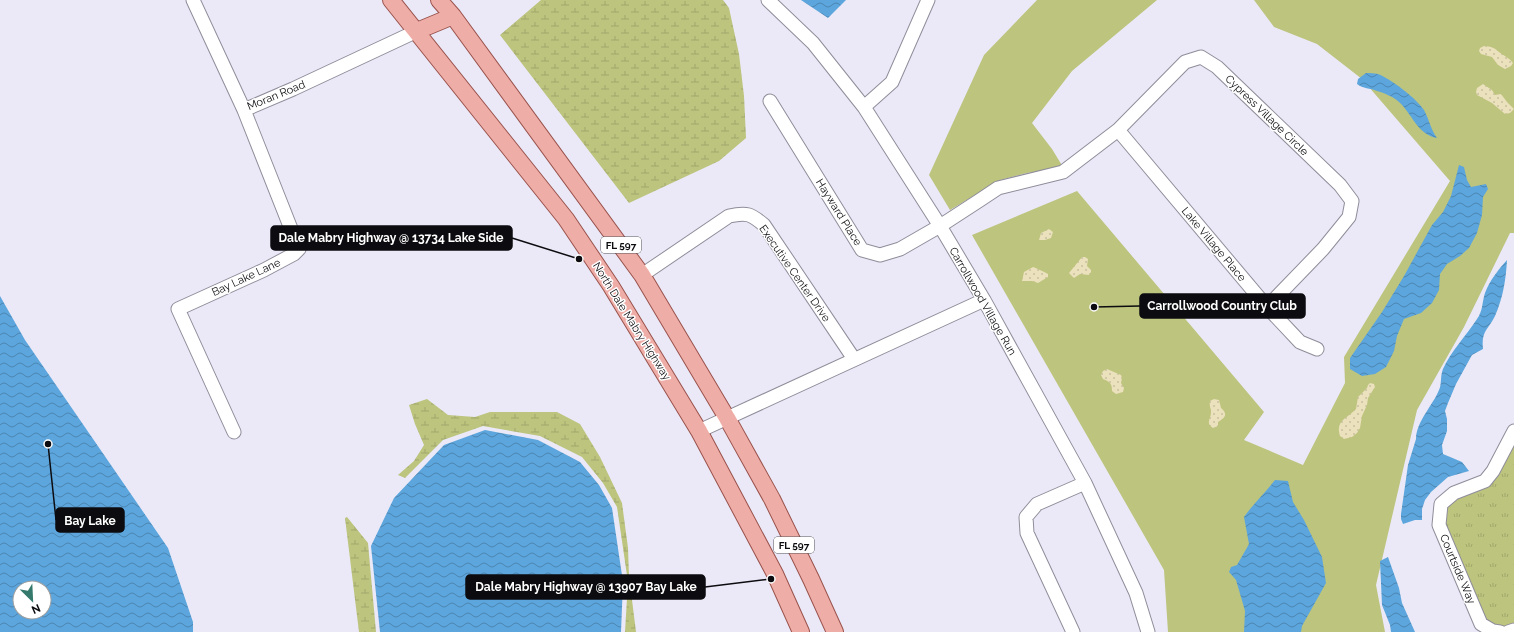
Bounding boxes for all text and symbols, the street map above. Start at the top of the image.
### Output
street label: Cypress Village Circle [1222,72,1311,159]
street label: Moran Road [245,78,307,113]
street label: Hayward Place [813,176,865,249]
street label: Lake Village Place [1179,205,1249,285]
street label: Executive Center Drive [756,222,833,325]
callout: Dale Mabry Highway @ 13734 Lake Side [271,226,512,250]
text: Dale Mabry Highway @ 13734 Lake Side [279,231,503,245]
road number: FL 597 [601,237,641,253]
street label: Carrollwood Village Run [946,245,1019,358]
street label: Bay Lake Lane [210,256,283,299]
street label: North Dale Mabry Highway [590,260,673,383]
callout: Carrollwood Country Club [1140,294,1305,318]
text: Carrollwood Country Club [1147,299,1297,313]
callout: Bay Lake [56,508,124,532]
text: Bay Lake [64,514,116,528]
street label: Courtside Way [1437,532,1478,606]
road number: FL 597 [774,537,814,553]
callout: Dale Mabry Highway @ 13907 Bay Lake [466,575,705,599]
north arrow [12,580,52,620]
text: Dale Mabry Highway @ 13907 Bay Lake [475,580,697,594]
text: N [29,601,42,616]

